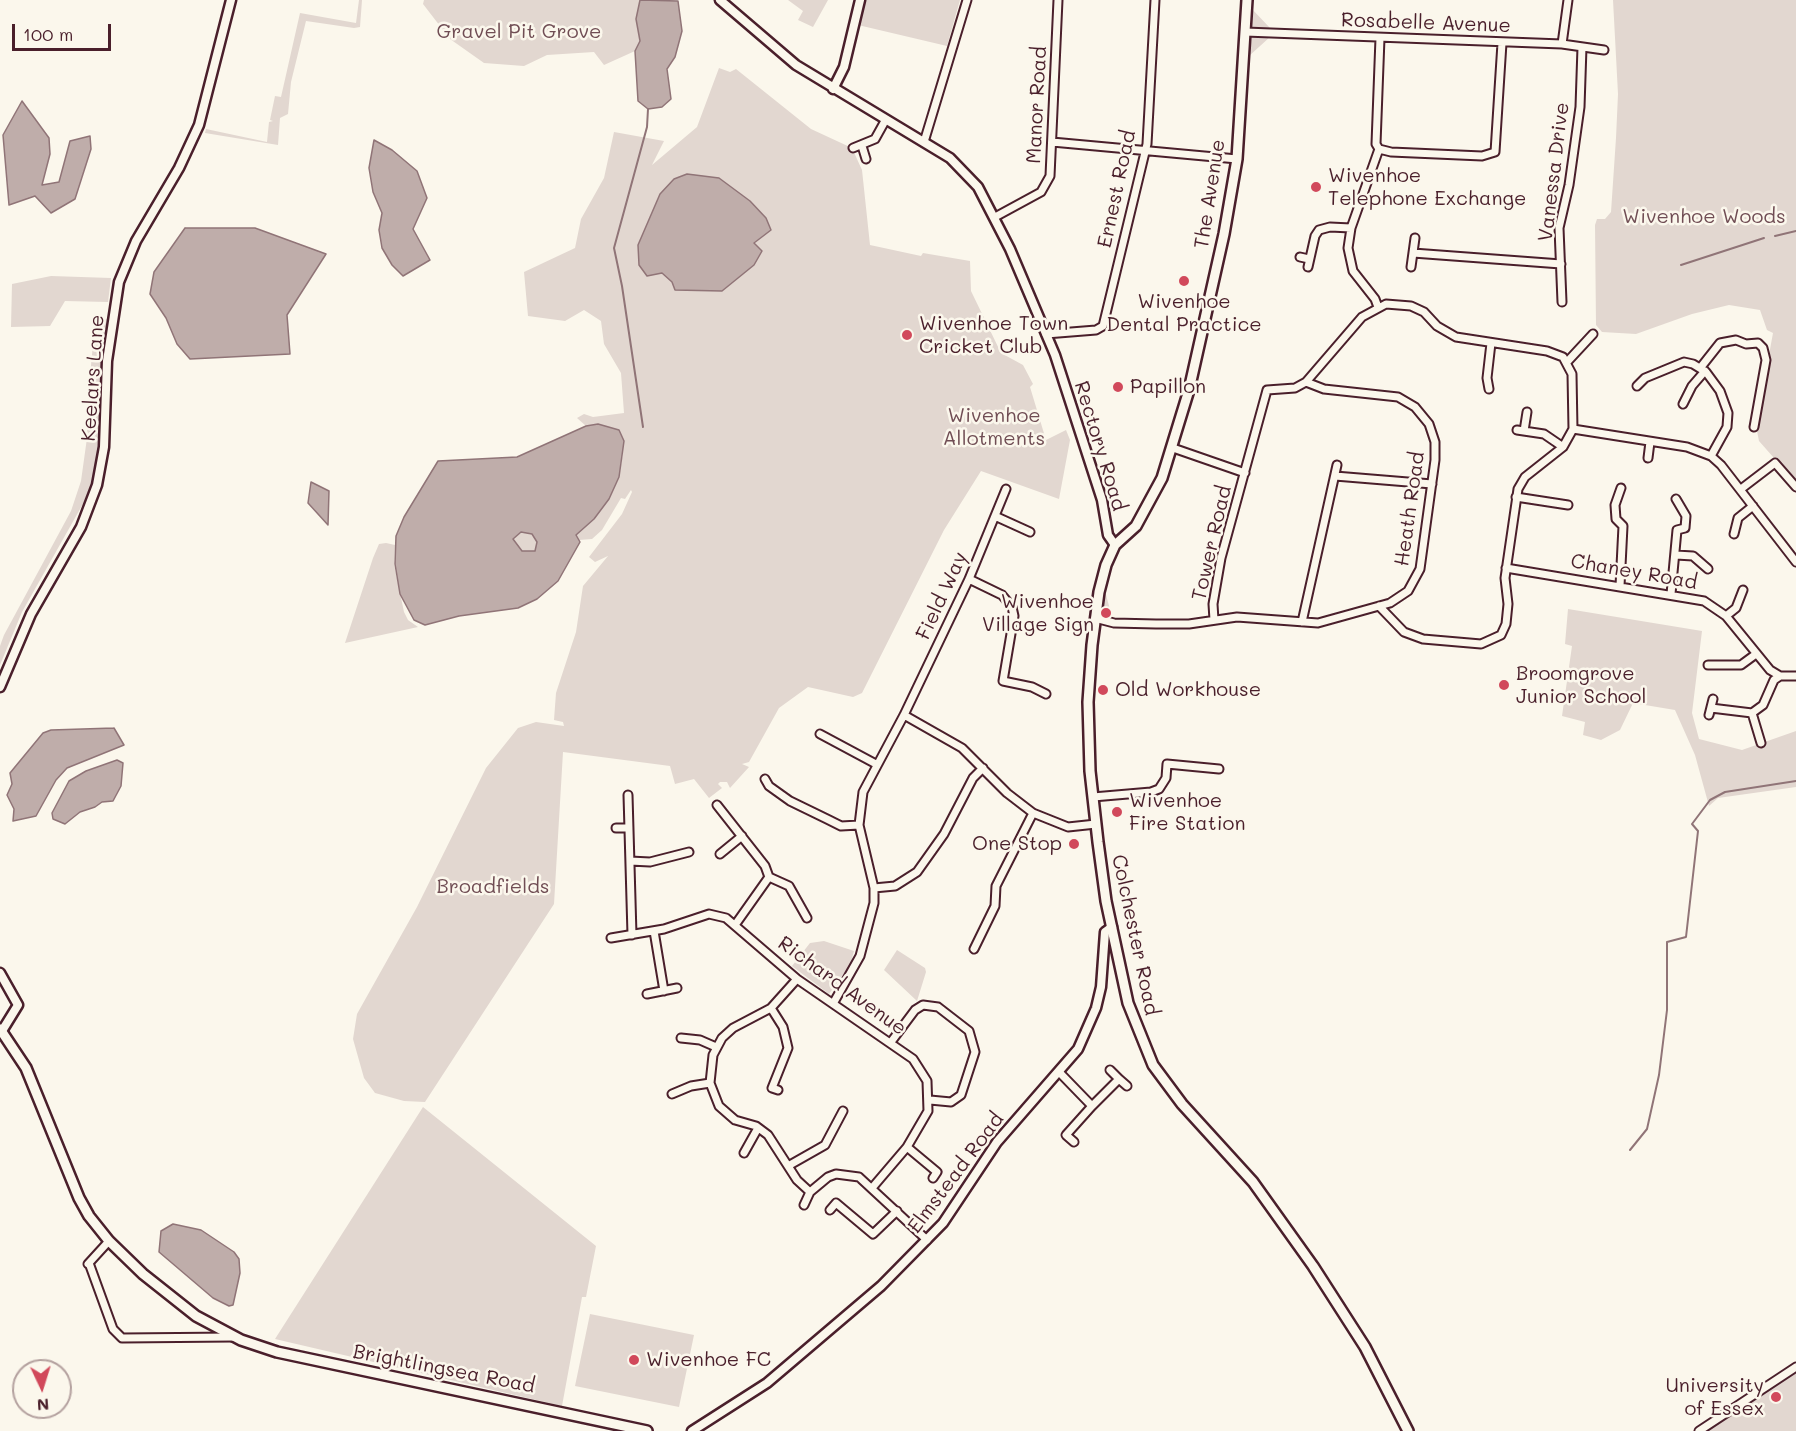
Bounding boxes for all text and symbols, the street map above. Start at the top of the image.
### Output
street label: Rosabelle Avenue [1341,8,1511,38]
scale bar [15,12,114,50]
park label: Gravel Pit Grove [437,20,601,44]
text: 100 m [23,22,73,46]
street label: Manor Road [1022,46,1052,164]
street label: Vanessa Drive [1534,101,1574,243]
street label: Ernest Road [1093,128,1141,250]
street label: The Avenue [1190,138,1230,250]
place label: Wivenhoe Telephone Exchange [1328,164,1526,211]
marker: Wivenhoe Telephone Exchange [1309,180,1323,194]
park label: Wivenhoe Woods [1622,205,1786,229]
marker: Wivenhoe Dental Practice [1177,274,1191,288]
place label: Wivenhoe Dental Practice [1106,290,1262,337]
place label: Wivenhoe Town Cricket Club [919,312,1068,359]
street label: Keelars Lane [77,314,109,442]
marker: Wivenhoe Town Cricket Club [900,328,914,342]
place label: Papillon [1130,375,1206,399]
street label: Rectory Road [1069,378,1131,514]
marker: Papillon [1111,380,1125,394]
park label: Wivenhoe Allotments [943,404,1045,451]
street label: Heath Road [1390,450,1430,568]
street label: Tower Road [1187,483,1237,603]
street label: Field Way [911,548,973,644]
street label: Chaney Road [1569,549,1699,595]
place label: Wivenhoe Village Sign [982,590,1094,637]
marker: Wivenhoe Village Sign [1099,606,1113,620]
place label: Broomgrove Junior School [1516,662,1646,709]
place label: Old Workhouse [1115,678,1261,702]
marker: Broomgrove Junior School [1497,678,1511,692]
marker: Old Workhouse [1096,683,1110,697]
place label: Wivenhoe Fire Station [1129,789,1245,836]
marker: Wivenhoe Fire Station [1110,805,1124,819]
place label: One Stop [972,832,1062,856]
marker: One Stop [1067,837,1081,851]
street label: Colchester Road [1106,852,1164,1018]
park label: Broadfields [436,875,550,899]
street label: Richard Avenue [773,931,911,1041]
street label: Elmstead Road [903,1108,1009,1238]
street label: Brightlingsea Road [351,1340,537,1398]
place label: Wivenhoe FC [646,1348,771,1372]
marker: Wivenhoe FC [627,1353,641,1367]
north arrow [12,1359,72,1419]
place label: University of Essex [1665,1374,1764,1421]
marker: University of Essex [1769,1390,1783,1404]
text: N [36,1395,50,1416]

